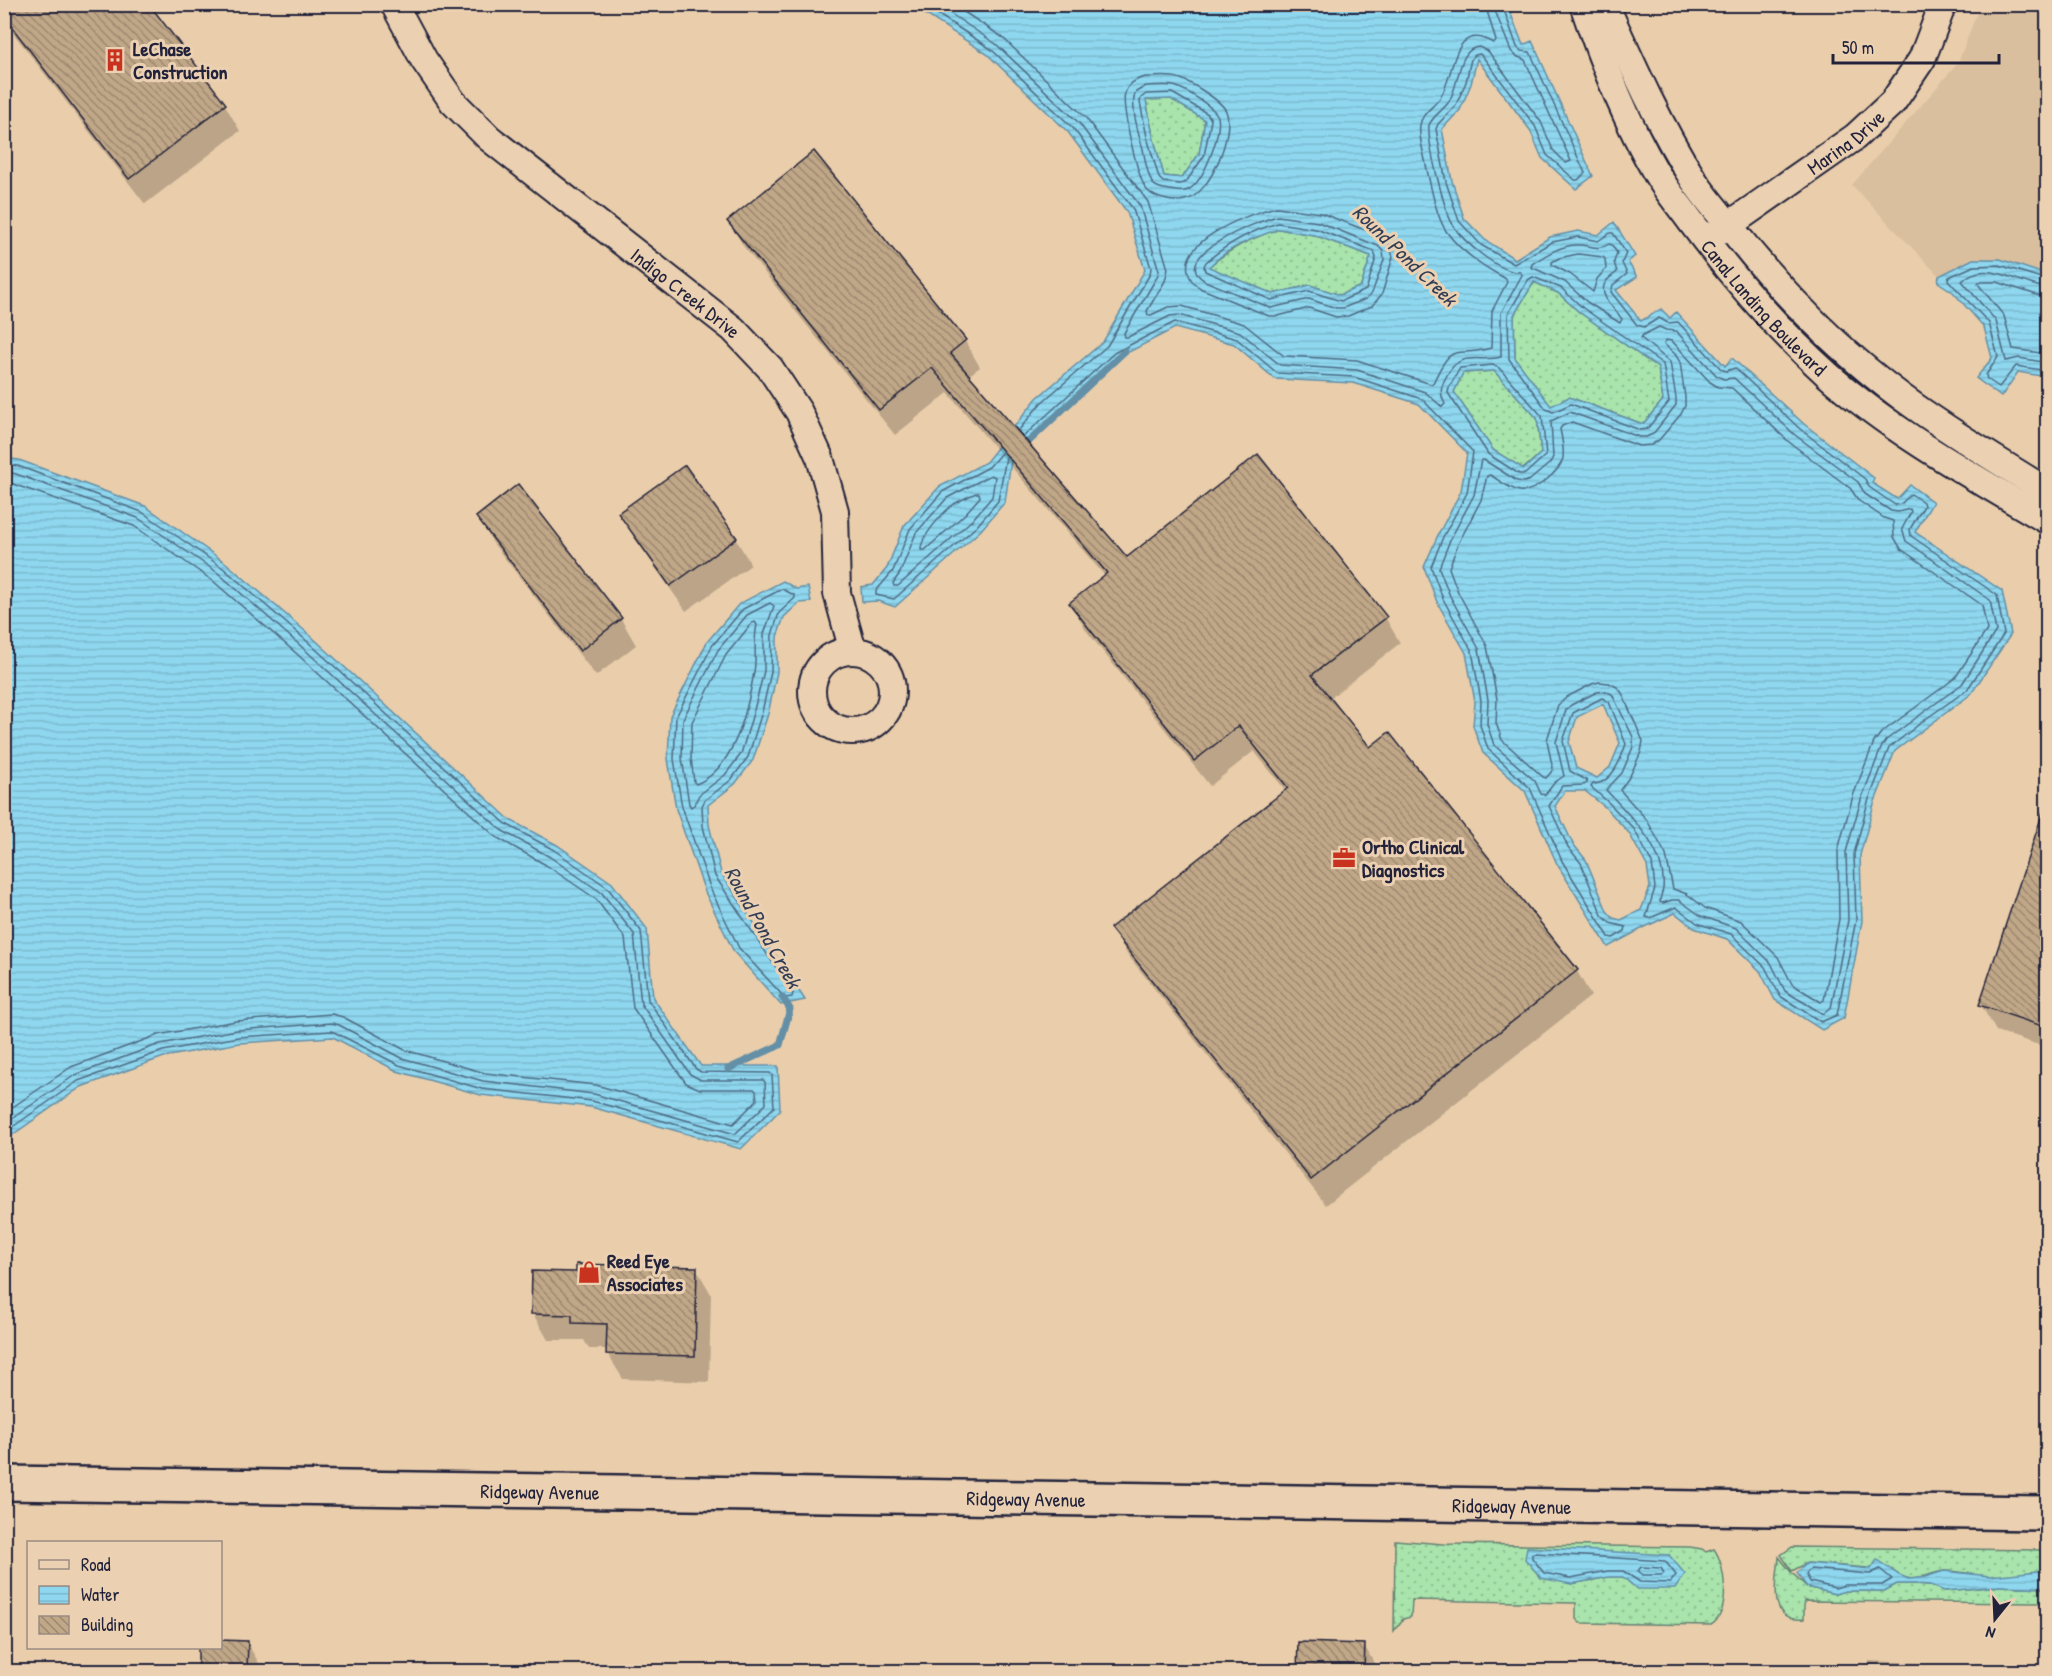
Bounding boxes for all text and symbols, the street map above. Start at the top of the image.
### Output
scale bar [1833,27,2000,65]
place label: LeChase Construction [133,35,228,85]
text: 50 m [1842,35,1874,60]
building icon: LeChase Construction [102,47,128,73]
street label: Marina Drive [1801,103,1890,180]
water label: Round Pond Creek [1346,198,1465,314]
street label: Canal Landing Boulevard [1695,233,1833,381]
street label: Indigo Creek Drive [626,241,748,343]
place label: Ortho Clinical Diagnostics [1362,833,1465,884]
office icon: Ortho Clinical Diagnostics [1331,845,1357,871]
water label: Round Pond Creek [718,861,810,995]
place label: Reed Eye Associates [607,1247,683,1297]
shop icon: Reed Eye Associates [576,1259,602,1285]
street label: Ridgeway Avenue [480,1476,600,1505]
street label: Ridgeway Avenue [966,1484,1086,1512]
street label: Ridgeway Avenue [1452,1491,1572,1520]
legend [27,1541,222,1649]
text: Road [81,1552,111,1577]
text: Water [81,1582,119,1607]
north arrow [1965,1589,2025,1649]
text: Building [81,1612,133,1637]
text: N [1982,1621,1998,1645]

